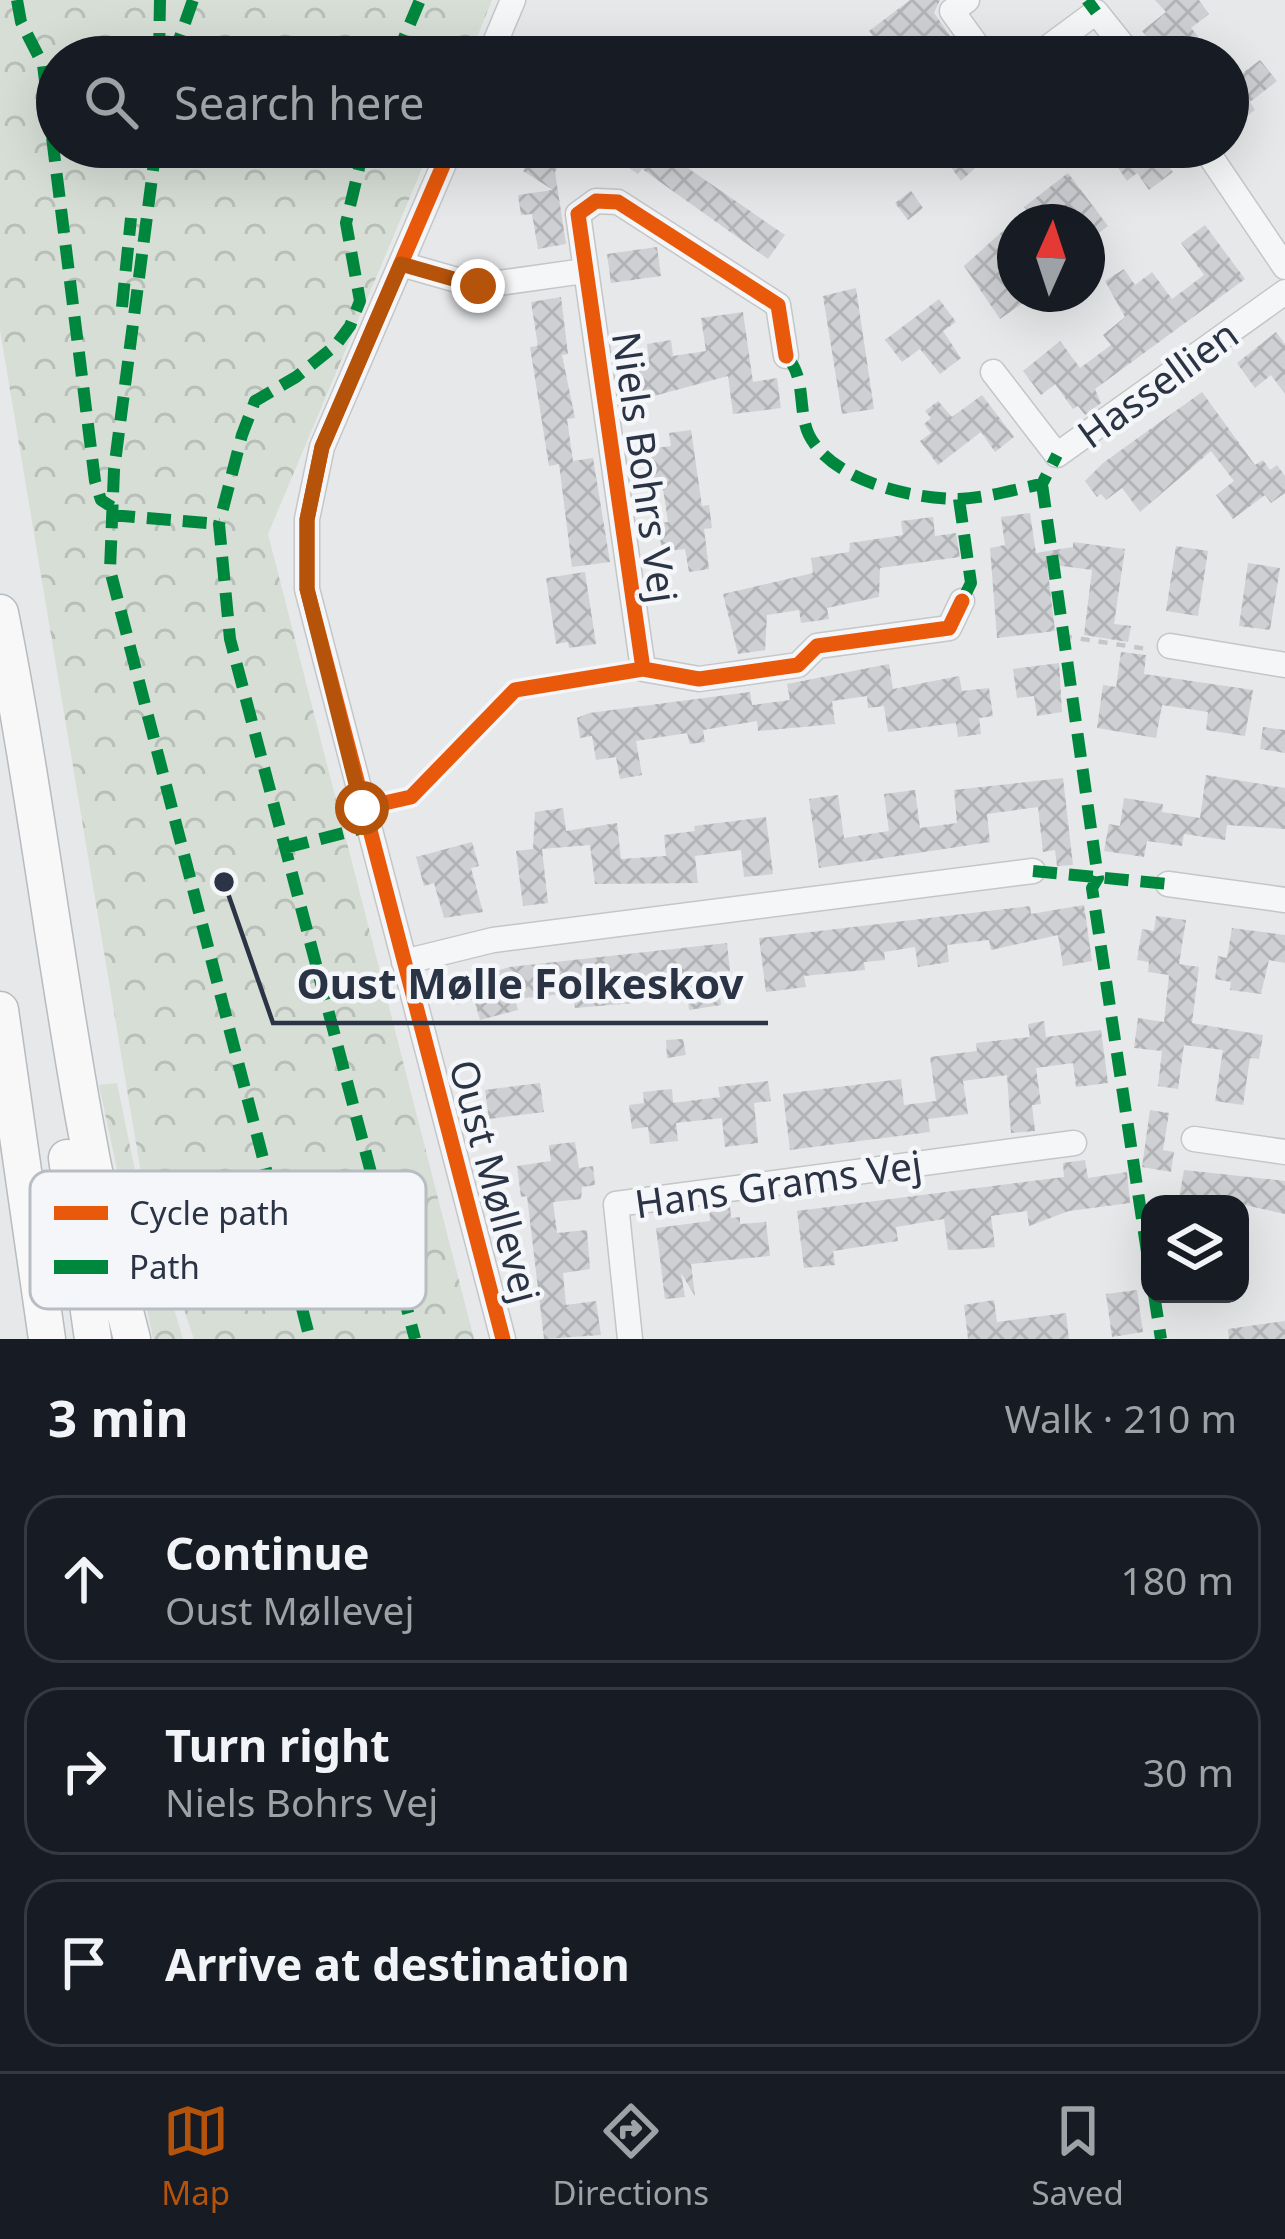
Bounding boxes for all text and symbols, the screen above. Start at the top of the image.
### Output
search box [36,36,1249,168]
icon: search [78,69,144,135]
text: Search here [174,72,424,133]
north arrow [997,204,1105,312]
route end [451,259,505,313]
street label: Hassellien [1066,307,1248,459]
street label: Niels Bohrs Vej [601,328,691,606]
route start [335,781,389,835]
callout: Oust Mølle Folkeskov [273,945,768,1023]
text: Oust Mølle Folkeskov [297,954,743,1011]
street label: Oust Møllevej [438,1054,554,1308]
street label: Hans Grams Vej [631,1137,925,1229]
legend [30,1171,426,1309]
text: Cycle path [129,1190,289,1235]
map controls [1141,1195,1249,1303]
button: layers [1141,1195,1249,1303]
text: Path [129,1244,200,1289]
text: 3 min [48,1382,189,1452]
text: Walk · 210 m [1004,1391,1237,1444]
text: Continue [165,1522,370,1583]
icon: ahead [51,1546,117,1612]
text: 180 m [1120,1553,1234,1606]
text: Oust Møllevej [165,1583,415,1636]
text: Turn right [165,1714,390,1775]
icon: right [51,1738,117,1804]
text: 30 m [1143,1745,1234,1798]
text: Niels Bohrs Vej [165,1775,438,1828]
icon: arrive [51,1930,117,1996]
text: Arrive at destination [165,1933,630,1994]
tab: Map [161,2098,230,2215]
tab: Directions [552,2098,709,2215]
tab: Saved [1031,2098,1124,2215]

